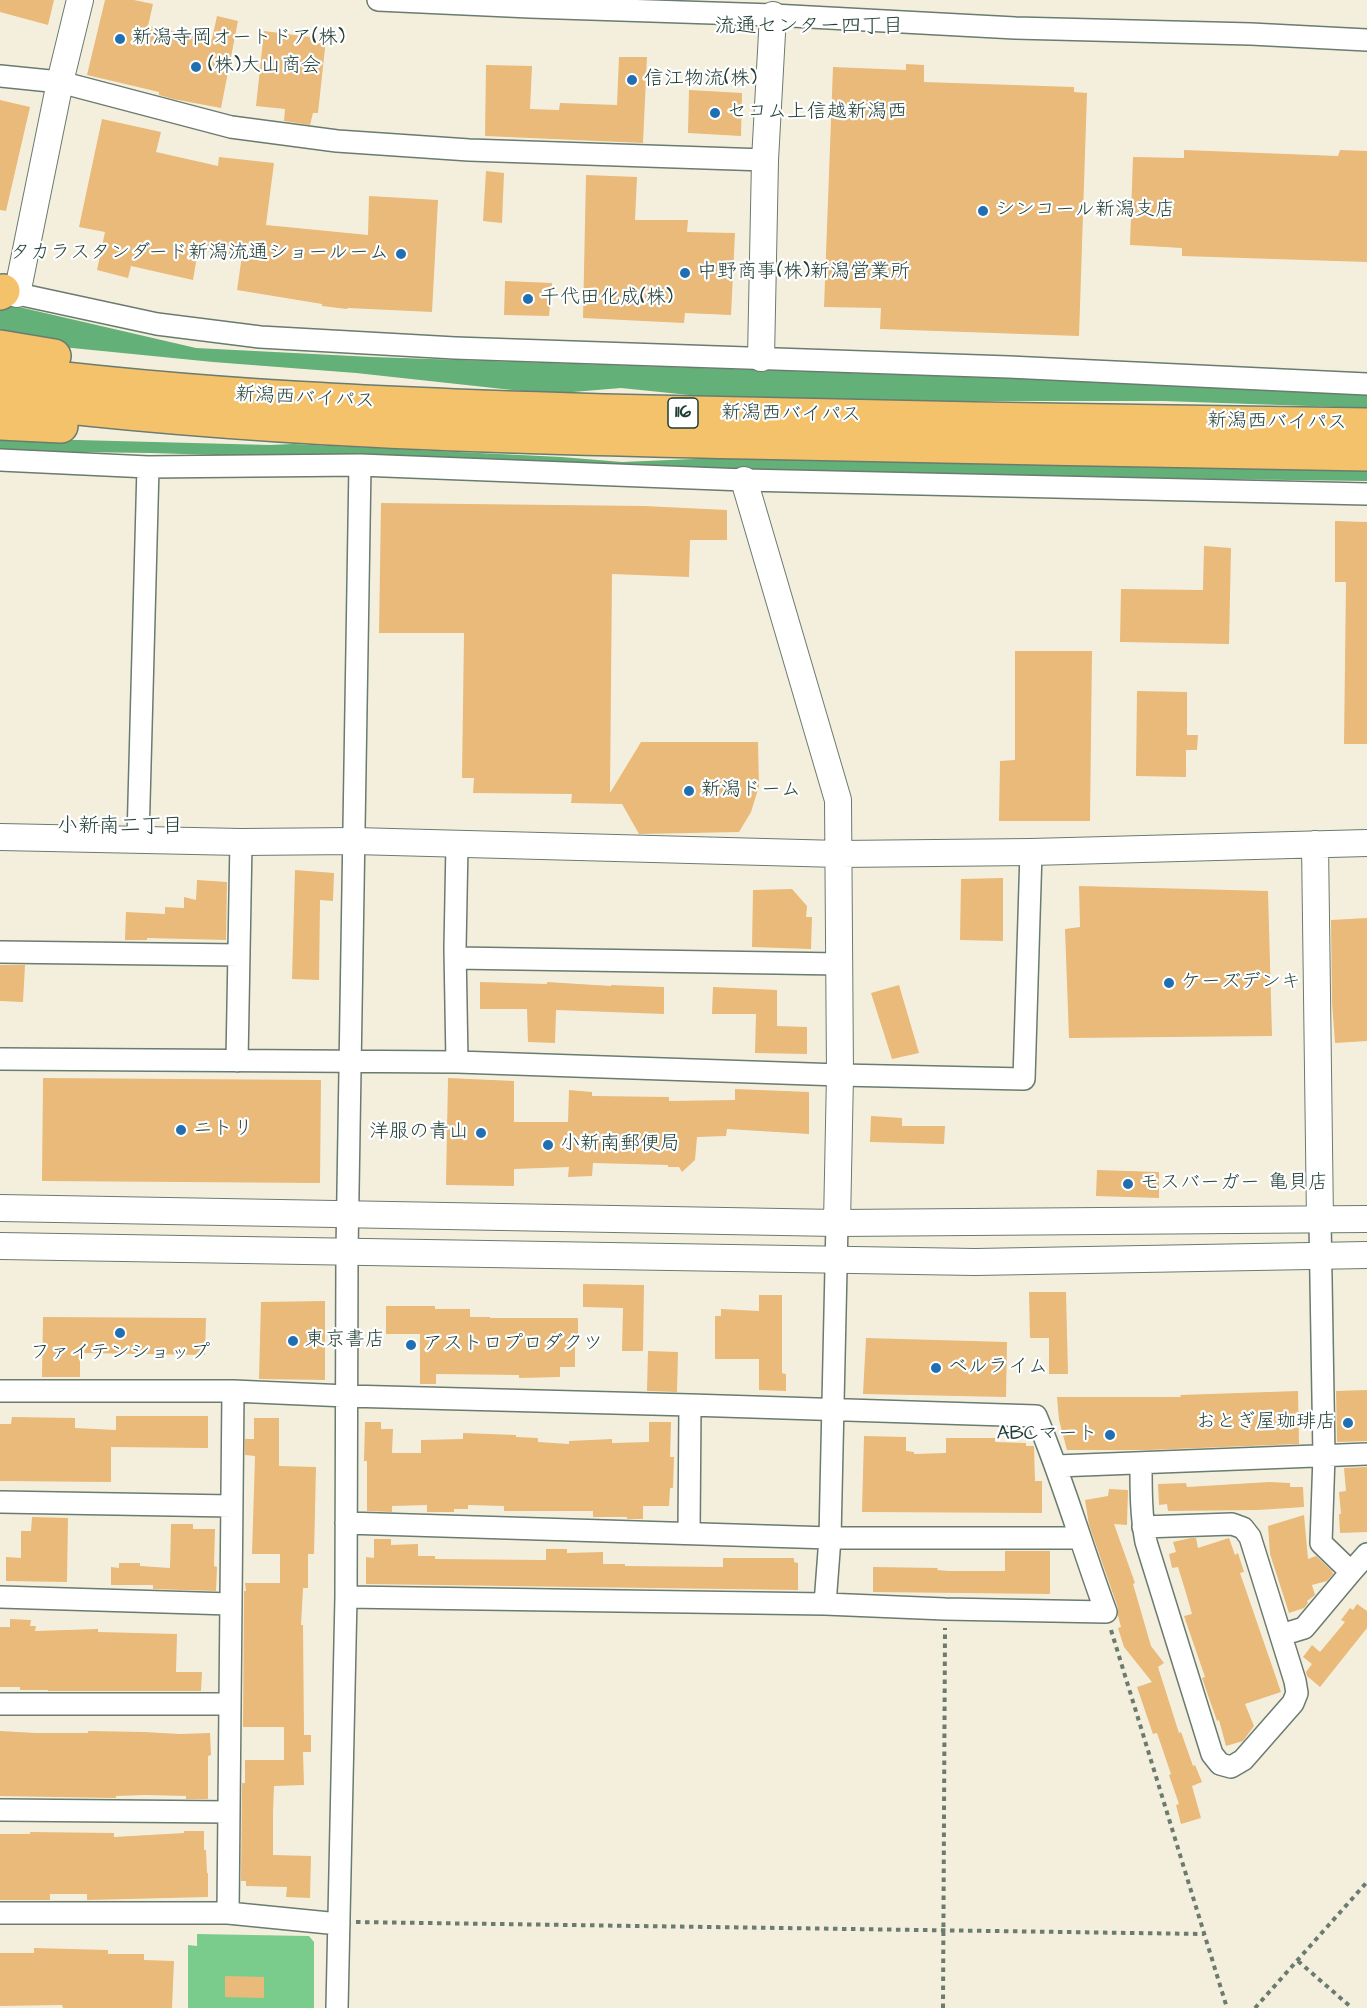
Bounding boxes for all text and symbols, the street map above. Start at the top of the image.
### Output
district label: 流通センター四丁目 [715,15,903,41]
place label: 新潟寺岡オートドア(株) [132,27,345,51]
marker: 新潟寺岡オートドア(株) [113,32,127,46]
place label: (株)大山商会 [208,55,321,79]
marker: (株)大山商会 [189,60,203,74]
place label: 信江物流(株) [644,68,757,92]
marker: 信江物流(株) [625,73,639,87]
place label: セコム上信越新潟西 [727,101,907,125]
marker: セコム上信越新潟西 [708,106,722,120]
place label: シンコール新潟支店 [995,199,1175,223]
marker: シンコール新潟支店 [976,204,990,218]
place label: タカラスタンダード新潟流通ショールーム [10,242,389,266]
marker: タカラスタンダード新潟流通ショールーム [394,247,408,261]
place label: 中野商事(株)新潟営業所 [697,261,910,285]
marker: 中野商事(株)新潟営業所 [678,266,692,280]
place label: 千代田化成(株) [540,287,673,311]
marker: 千代田化成(株) [521,292,535,306]
street label: 新潟西バイパス [234,383,376,415]
road number: 116 [668,398,698,428]
street label: 新潟西バイパス [721,402,861,428]
street label: 新潟西バイパス [1207,410,1347,436]
place label: 新潟ドーム [701,779,801,803]
marker: 新潟ドーム [682,784,696,798]
district label: 小新南二丁目 [57,815,183,841]
place label: ケーズデンキ [1181,971,1301,995]
marker: ケーズデンキ [1162,976,1176,990]
place label: ニトリ [193,1118,253,1142]
place label: 洋服の青山 [369,1121,469,1145]
marker: ニトリ [174,1123,188,1137]
marker: 洋服の青山 [474,1126,488,1140]
place label: 小新南郵便局 [560,1133,680,1157]
marker: 小新南郵便局 [541,1138,555,1152]
place label: モスバーガー 亀貝店 [1140,1172,1328,1196]
marker: モスバーガー 亀貝店 [1121,1177,1135,1191]
marker: ファイテンショップ [113,1326,127,1340]
place label: 東京書店 [305,1329,385,1353]
place label: アストロプロダクツ [423,1333,603,1357]
marker: 東京書店 [286,1334,300,1348]
marker: アストロプロダクツ [404,1338,418,1352]
place label: ファイテンショップ [30,1342,210,1366]
place label: ベルライム [948,1356,1048,1380]
marker: ベルライム [929,1361,943,1375]
place label: おとぎ屋珈琲店 [1196,1411,1336,1435]
marker: おとぎ屋珈琲店 [1341,1416,1355,1430]
place label: ABCマート [997,1423,1098,1447]
marker: ABCマート [1103,1428,1117,1442]

